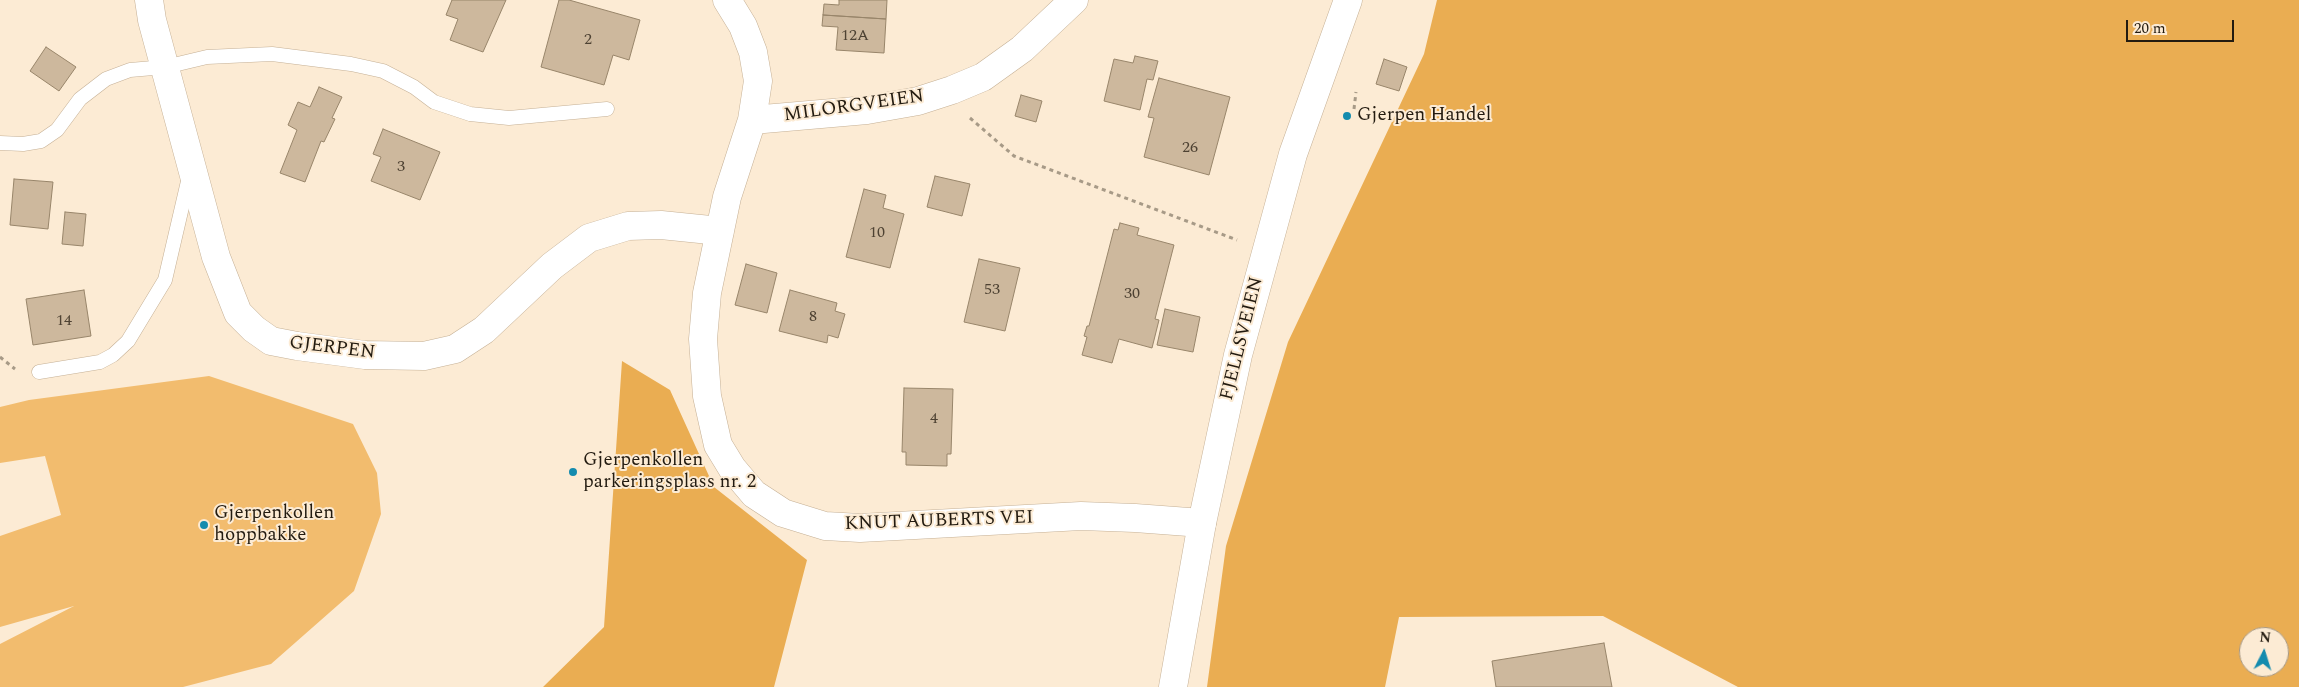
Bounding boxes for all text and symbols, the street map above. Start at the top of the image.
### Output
scale bar [2129,10,2236,42]
text: 20 m [2134,17,2166,40]
house number: 12A [841,27,869,47]
house number: 2 [584,31,592,51]
street label: MILORGVEIEN [783,86,925,128]
place label: Gjerpen Handel [1357,105,1491,127]
marker: Gjerpen Handel [1341,110,1353,122]
house number: 26 [1182,139,1198,159]
house number: 3 [397,158,405,178]
house number: 10 [869,224,885,244]
street label: FJELLSVEIEN [1217,275,1269,403]
house number: 53 [984,281,1000,301]
house number: 30 [1124,285,1140,305]
house number: 8 [809,308,817,328]
house number: 14 [56,312,72,332]
street label: GJERPEN [288,332,376,366]
house number: 4 [930,410,938,430]
place label: Gjerpenkollen parkeringsplass nr. 2 [583,450,756,494]
marker: Gjerpenkollen parkeringsplass nr. 2 [567,466,579,478]
place label: Gjerpenkollen hoppbakke [214,503,334,547]
street label: KNUT AUBERTS VEI [844,507,1034,537]
marker: Gjerpenkollen hoppbakke [198,519,210,531]
north arrow [2239,627,2289,677]
text: N [2259,627,2272,649]

